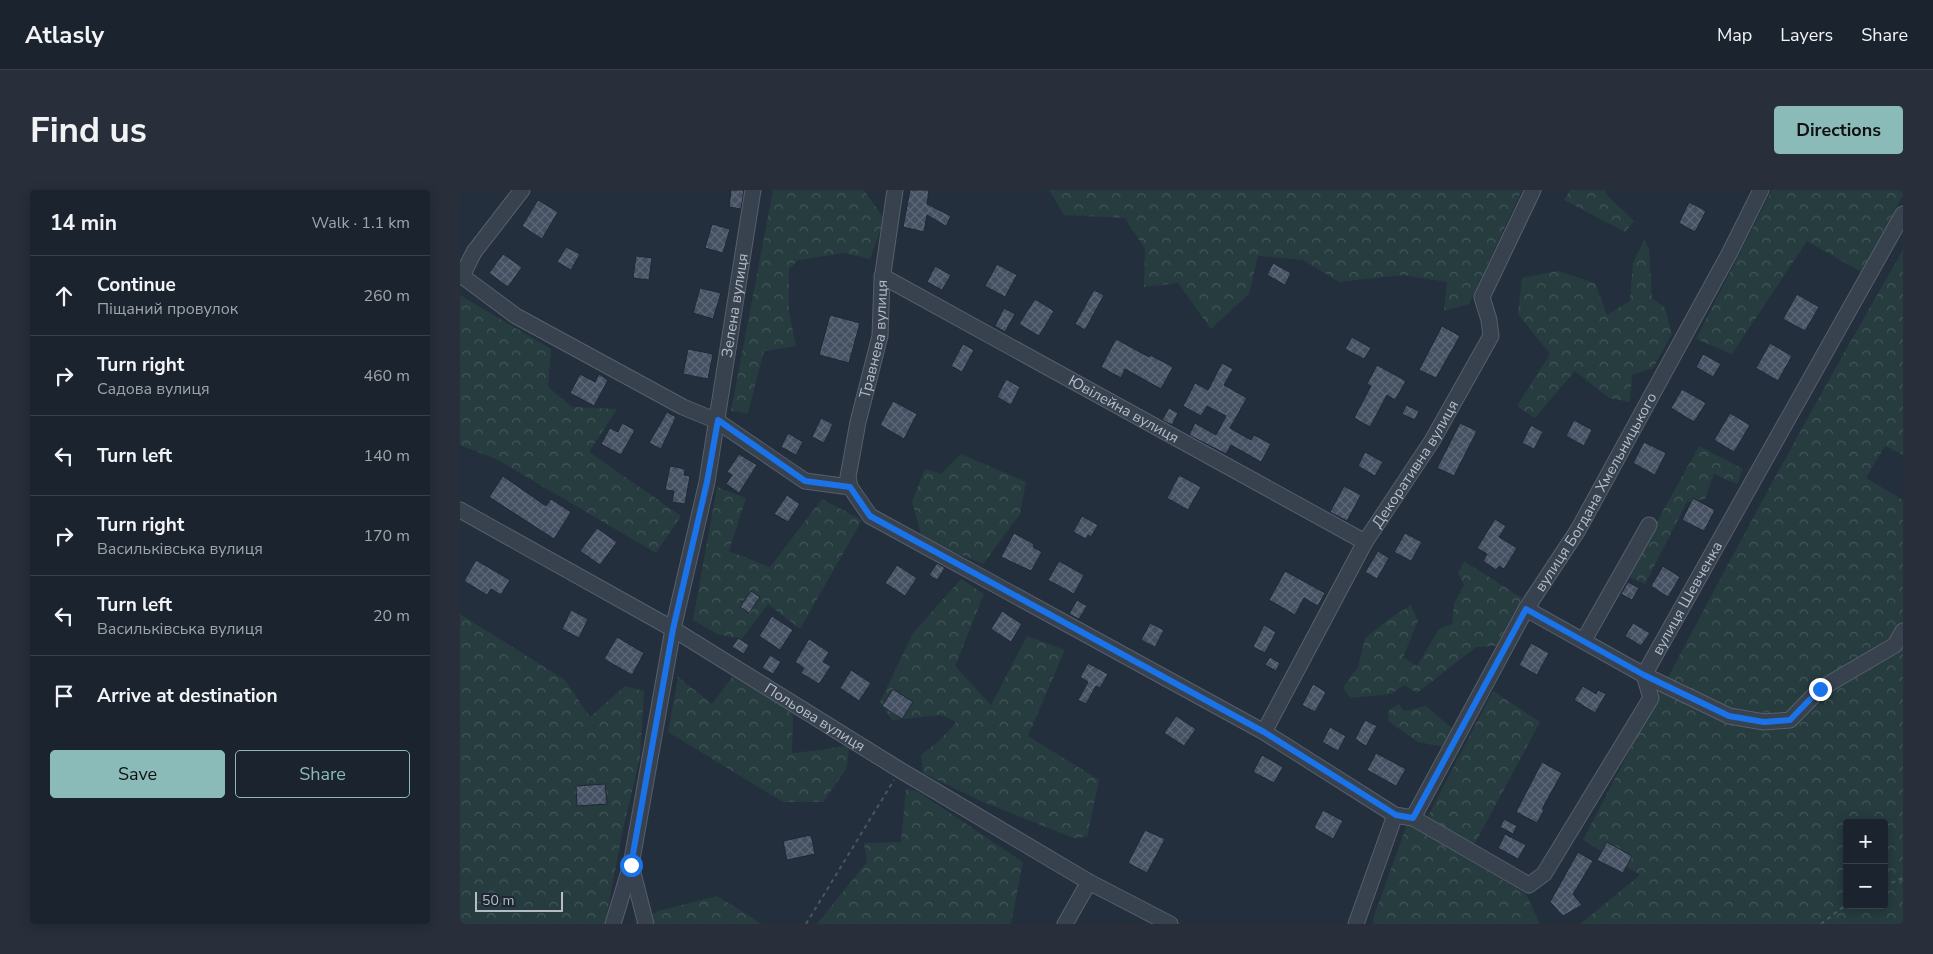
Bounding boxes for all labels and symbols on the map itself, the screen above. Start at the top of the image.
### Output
street label: Зелена вулиця [717,252,753,359]
street label: Травнева вулиця [854,279,892,401]
street label: Ювілейна вулиця [1065,371,1183,448]
street label: вулиця Богдана Хмельницького [1530,389,1661,595]
street label: Декоративна вулиця [1367,396,1463,532]
street label: вулиця Шевченка [1647,538,1727,658]
street label: Польова вулиця [761,678,869,756]
route end [1809,678,1832,701]
route start [620,854,643,877]
scale bar [475,889,562,912]

